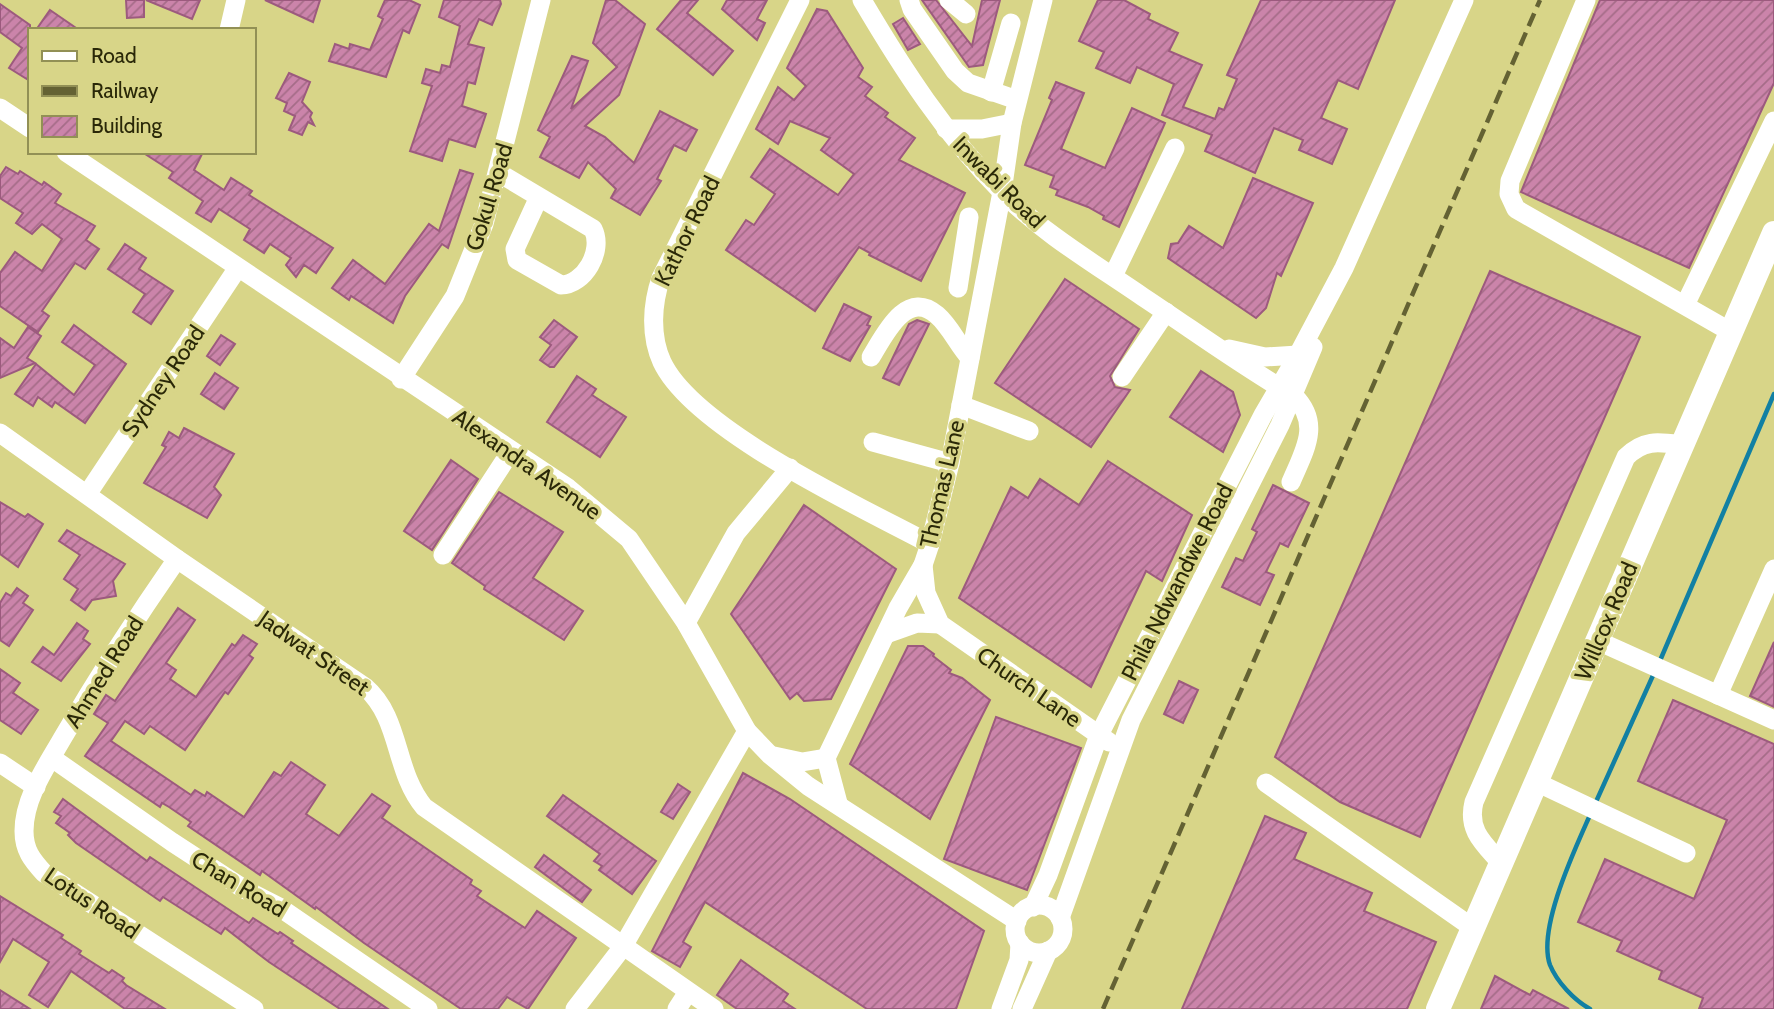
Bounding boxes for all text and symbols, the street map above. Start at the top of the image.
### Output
legend [28,28,256,154]
text: Road [91,43,137,68]
text: Railway [91,78,159,103]
text: Building [91,113,163,138]
street label: Inwabi Road [947,130,1051,234]
street label: Gokul Road [459,140,519,254]
street label: Kathor Road [648,171,726,291]
street label: Sydney Road [115,320,211,442]
street label: Alexandra Avenue [447,402,607,526]
street label: Thomas Lane [914,417,970,551]
street label: Phila Ndwandwe Road [1115,479,1239,685]
street label: Willcox Road [1569,558,1643,684]
street label: Jadwat Street [252,604,375,702]
street label: Ahmed Road [59,611,149,733]
street label: Church Lane [971,641,1087,733]
street label: Chan Road [187,845,291,923]
street label: Lotus Road [39,861,145,945]

